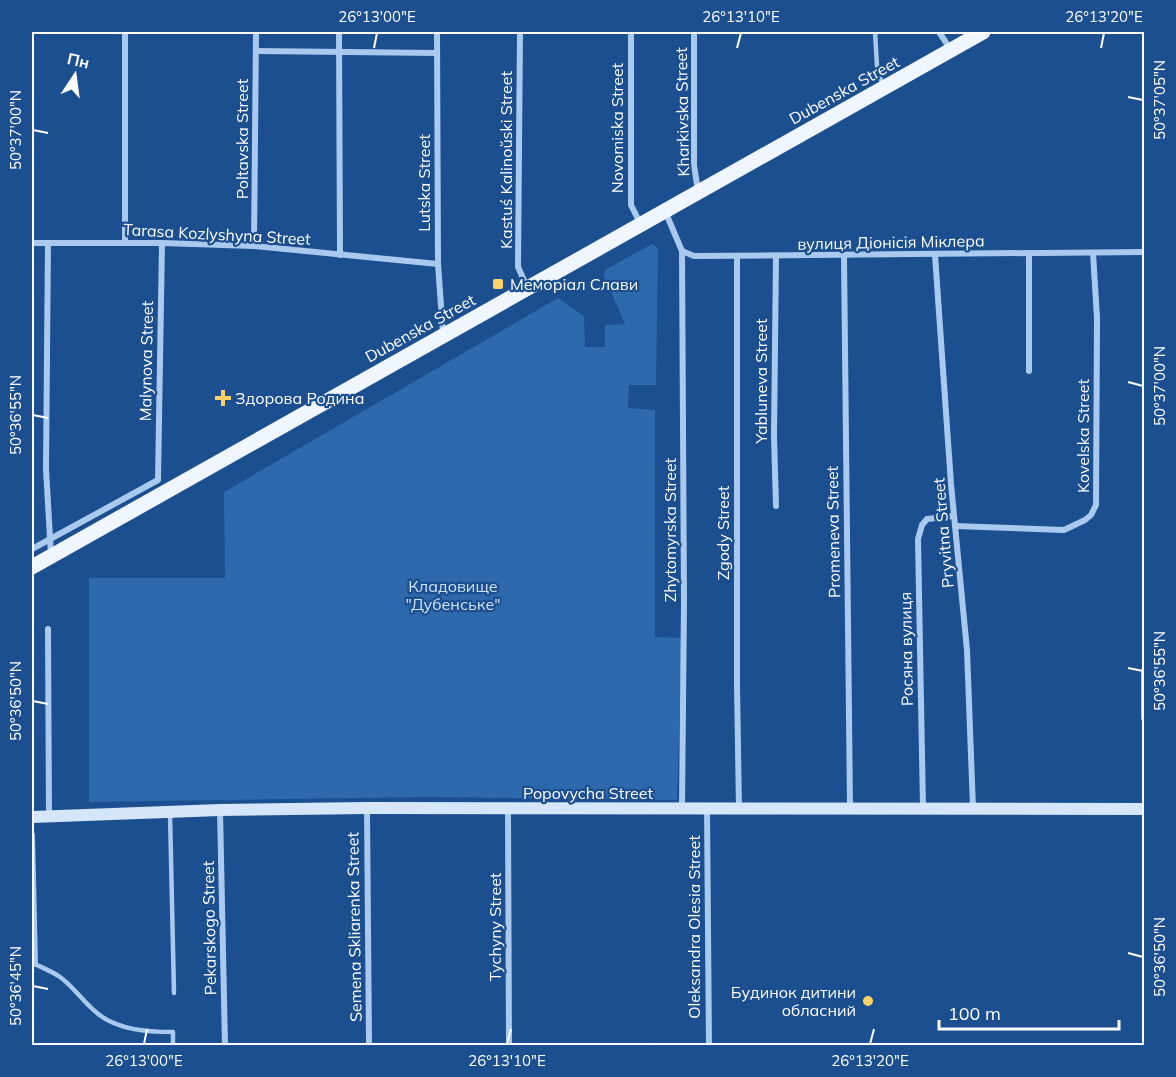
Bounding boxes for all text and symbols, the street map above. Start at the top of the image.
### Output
text: 26°13'00"E [338,7,416,26]
text: 26°13'10"E [702,7,780,26]
text: 26°13'20"E [1065,7,1143,26]
north arrow [45,45,105,105]
street label: Kharkivska Street [671,47,693,177]
text: Пн [65,48,91,73]
street label: Dubenska Street [785,51,903,129]
text: 50°37'05"N [1150,60,1169,140]
street label: Novomiska Street [607,62,627,193]
street label: Kastuś Kalinoŭski Street [496,71,516,249]
street label: Poltavska Street [232,78,252,199]
text: 50°37'00"N [6,90,25,170]
street label: Lutska Street [414,134,434,232]
street label: Tarasa Kozlyshyna Street [123,219,312,249]
street label: вулиця Діонісія Міклера [797,230,985,254]
place label: Меморіал Слави [510,274,638,294]
marker: Меморіал Слави [491,277,505,291]
street label: Dubenska Street [361,289,479,367]
street label: Malynova Street [135,300,157,421]
street label: Yabluneva Street [751,318,771,445]
text: 50°37'00"N [1150,346,1169,426]
text: 50°36'55"N [6,375,25,455]
street label: Kovelska Street [1073,379,1093,493]
place label: Здорова Родина [235,388,364,408]
marker: Здорова Родина [216,391,230,405]
street label: Zhytomyrska Street [660,457,680,602]
street label: Promeneva Street [822,465,844,598]
street label: Pryvitna Street [928,477,958,589]
street label: Zgody Street [713,485,733,580]
park label: Кладовище "Дубенське" [405,576,501,614]
street label: Росяна вулиця [895,592,917,706]
text: 50°36'55"N [1150,631,1169,711]
text: 50°36'50"N [6,661,25,741]
street label: Popovycha Street [523,783,653,803]
street label: Semena Skliarenka Street [342,831,366,1022]
street label: Oleksandra Olesia Street [684,835,704,1019]
street label: Pekarskogo Street [198,860,220,995]
street label: Tychyny Street [485,872,505,981]
text: 50°36'50"N [1150,917,1169,997]
text: 50°36'45"N [6,946,25,1026]
place label: Будинок дитини обласний [731,982,856,1020]
scale bar [939,993,1119,1031]
marker: Будинок дитини обласний [861,994,875,1008]
text: 100 m [948,1002,1001,1025]
text: 26°13'00"E [105,1051,183,1070]
text: 26°13'10"E [468,1051,546,1070]
text: 26°13'20"E [831,1051,909,1070]

